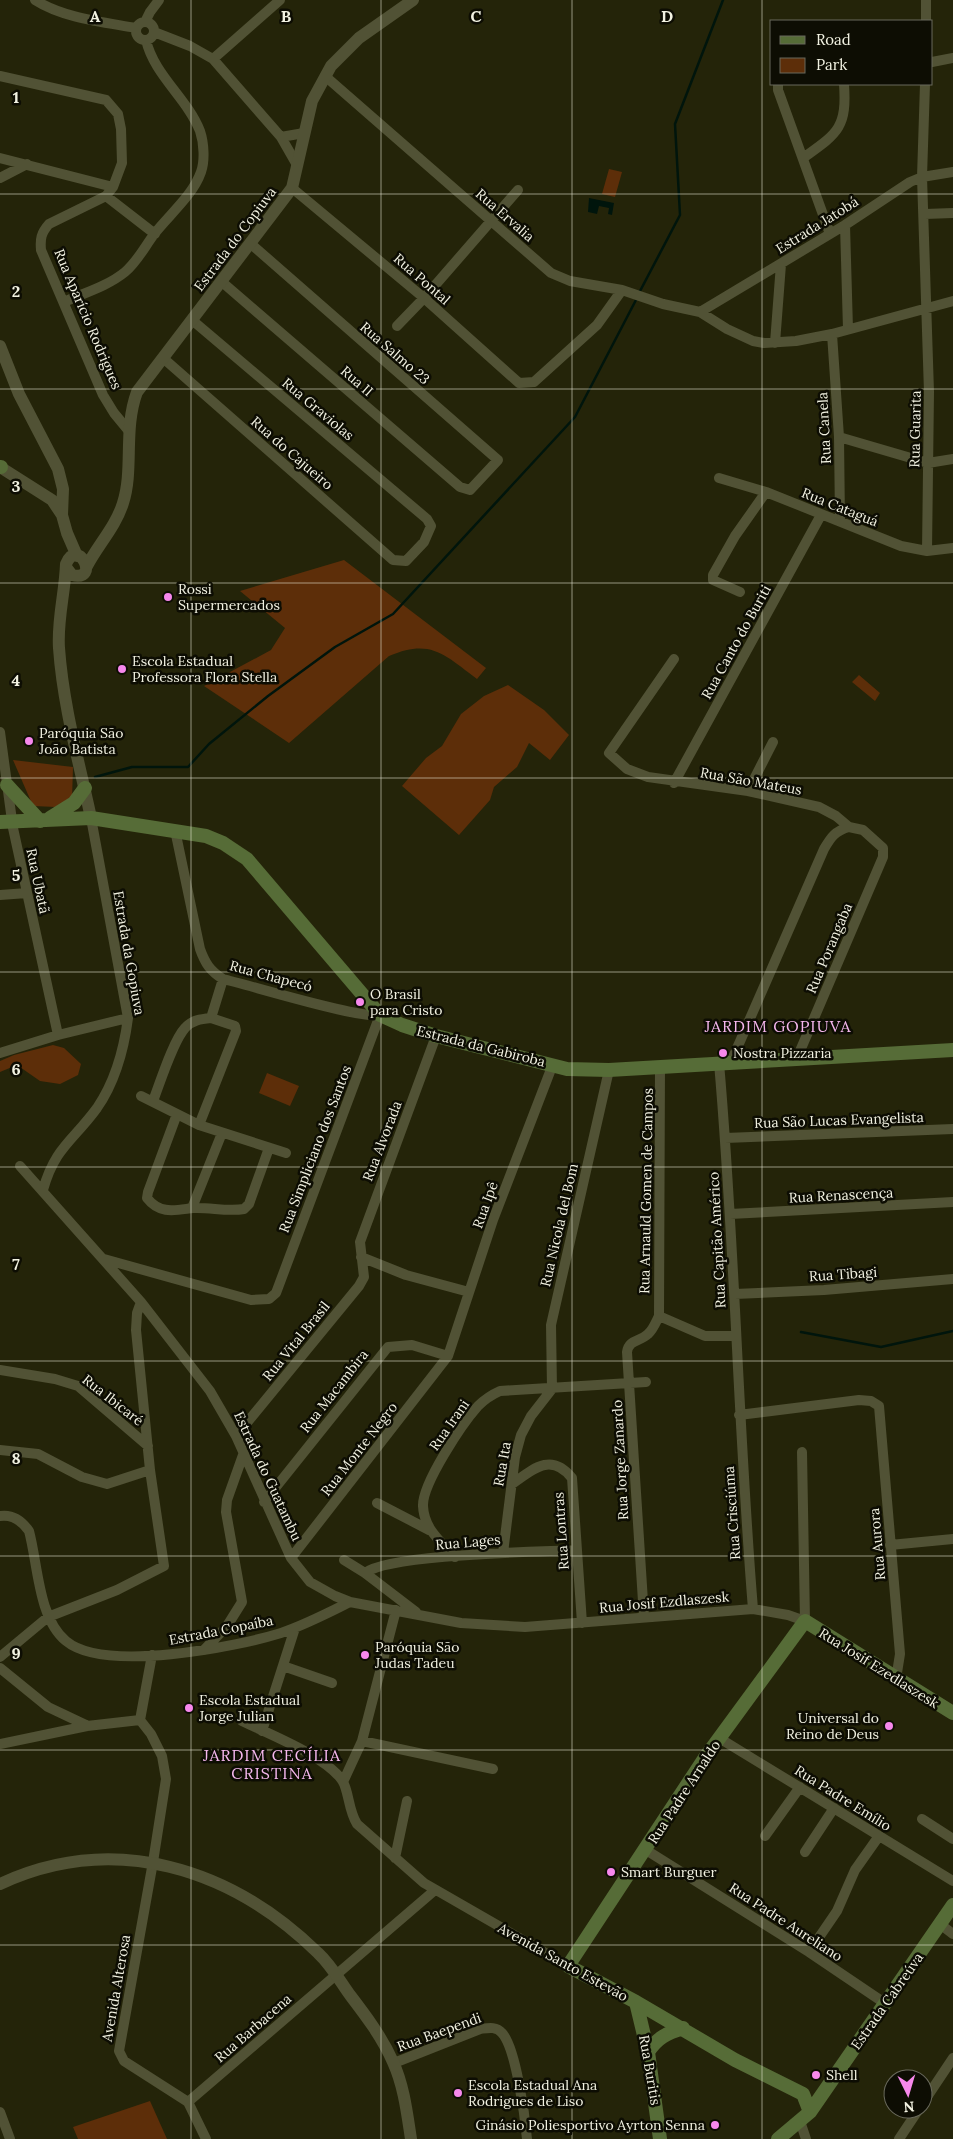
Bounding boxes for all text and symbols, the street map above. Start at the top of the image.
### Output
text: A [90,6,101,26]
text: B [281,6,292,26]
text: C [470,6,482,26]
text: D [661,6,673,26]
legend [770,20,933,85]
text: Road [816,30,851,49]
text: Park [816,55,847,74]
text: 1 [13,87,19,107]
street label: Estrada do Copiuva [190,183,280,295]
street label: Rua Ervalia [472,185,538,245]
street label: Estrada Jatobá [772,192,862,258]
street label: Rua Aparício Rodrigues [50,246,126,392]
street label: Rua Pontal [390,249,454,309]
text: 2 [12,281,20,301]
street label: Rua Salmo 23 [356,318,434,388]
street label: Rua II [337,362,377,400]
street label: Rua Graviolas [278,374,358,444]
street label: Rua Guarita [905,390,925,468]
street label: Rua Canela [813,391,835,465]
street label: Rua do Cajueiro [247,412,337,494]
text: 3 [12,476,21,496]
street label: Rua Cataguá [799,483,881,531]
place label: Rossi Supermercados [178,580,280,614]
street label: Rua Canto do Buriti [697,582,775,702]
marker: Rossi Supermercados [162,591,174,603]
place label: Escola Estadual Professora Flora Stella [132,652,277,686]
marker: Escola Estadual Professora Flora Stella [116,663,128,675]
text: 4 [12,670,21,690]
place label: Paróquia São João Batista [38,724,123,758]
marker: Paróquia São João Batista [23,735,35,747]
street label: Rua São Mateus [699,763,803,799]
street label: Rua Ubatã [22,847,54,915]
text: 5 [12,865,21,885]
street label: Estrada da Gopiuva [109,889,149,1017]
street label: Rua Porangaba [802,900,856,996]
street label: Rua Chapecó [228,956,314,996]
place label: O Brasil para Cristo [370,985,442,1019]
marker: O Brasil para Cristo [354,996,366,1008]
district label: JARDIM GOPIUVA [704,1016,851,1036]
street label: Estrada da Gabiroba [415,1021,547,1071]
place label: Nostra Pizzaria [733,1044,832,1062]
marker: Nostra Pizzaria [717,1047,729,1059]
text: 6 [11,1059,21,1079]
street label: Rua Simpliciano dos Santos [275,1063,355,1235]
street label: Rua Arnauld Gomen de Campos [635,1088,657,1294]
street label: Rua Alvorada [358,1098,406,1184]
street label: Rua São Lucas Evangelista [754,1108,924,1132]
street label: Rua Nicola del Bom [536,1161,582,1288]
street label: Rua Capitão Américo [704,1171,730,1309]
street label: Rua Ipê [468,1179,502,1231]
street label: Rua Renascença [788,1183,894,1207]
text: 7 [12,1254,20,1274]
street label: Rua Tibagi [808,1263,878,1285]
street label: Rua Vital Brasil [258,1297,334,1384]
street label: Rua Macambira [296,1346,372,1436]
street label: Rua Ibicaré [79,1370,148,1430]
street label: Rua Irani [425,1396,473,1454]
street label: Rua Monte Negro [317,1399,401,1499]
street label: Rua Jorge Zanardo [608,1399,632,1521]
street label: Estrada do Guatambu [230,1408,306,1544]
street label: Rua Ita [489,1440,515,1488]
text: 8 [11,1448,21,1468]
street label: Rua Crisciúma [720,1466,744,1560]
street label: Rua Lontras [549,1492,573,1570]
street label: Rua Aurora [865,1507,889,1581]
street label: Rua Lages [435,1530,501,1554]
street label: Rua Josif Ezdlaszesk [598,1587,730,1617]
street label: Estrada Copaíba [167,1611,275,1649]
street label: Rua Josif Ezedlaszesk [816,1624,943,1712]
place label: Paróquia São Judas Tadeu [374,1638,459,1672]
text: 9 [11,1643,21,1663]
marker: Paróquia São Judas Tadeu [359,1649,371,1661]
place label: Escola Estadual Jorge Julian [198,1691,300,1725]
marker: Escola Estadual Jorge Julian [183,1702,195,1714]
place label: Universal do Reino de Deus [786,1709,879,1743]
marker: Universal do Reino de Deus [883,1720,895,1732]
street label: Rua Padre Arnaldo [644,1737,724,1847]
district label: JARDIM CECÍLIA CRISTINA [202,1745,341,1783]
street label: Rua Padre Emílio [791,1761,895,1835]
place label: Smart Burguer [621,1863,717,1881]
marker: Smart Burguer [605,1866,617,1878]
street label: Rua Padre Aureliano [726,1879,846,1965]
street label: Avenida Santo Estevão [494,1918,631,2005]
street label: Avenida Alterosa [98,1933,134,2044]
street label: Estrada Cabreúva [847,1949,927,2053]
street label: Rua Barbacena [211,1990,295,2066]
street label: Rua Baependi [394,2008,484,2056]
street label: Rua Buritis [635,2033,665,2107]
place label: Shell [826,2066,858,2084]
marker: Shell [810,2069,822,2081]
north arrow [883,2069,933,2119]
place label: Escola Estadual Ana Rodrigues de Liso [468,2076,597,2110]
marker: Escola Estadual Ana Rodrigues de Liso [452,2087,464,2099]
text: N [903,2098,915,2116]
place label: Ginásio Poliesportivo Ayrton Senna [475,2116,705,2134]
marker: Ginásio Poliesportivo Ayrton Senna [709,2119,721,2131]

